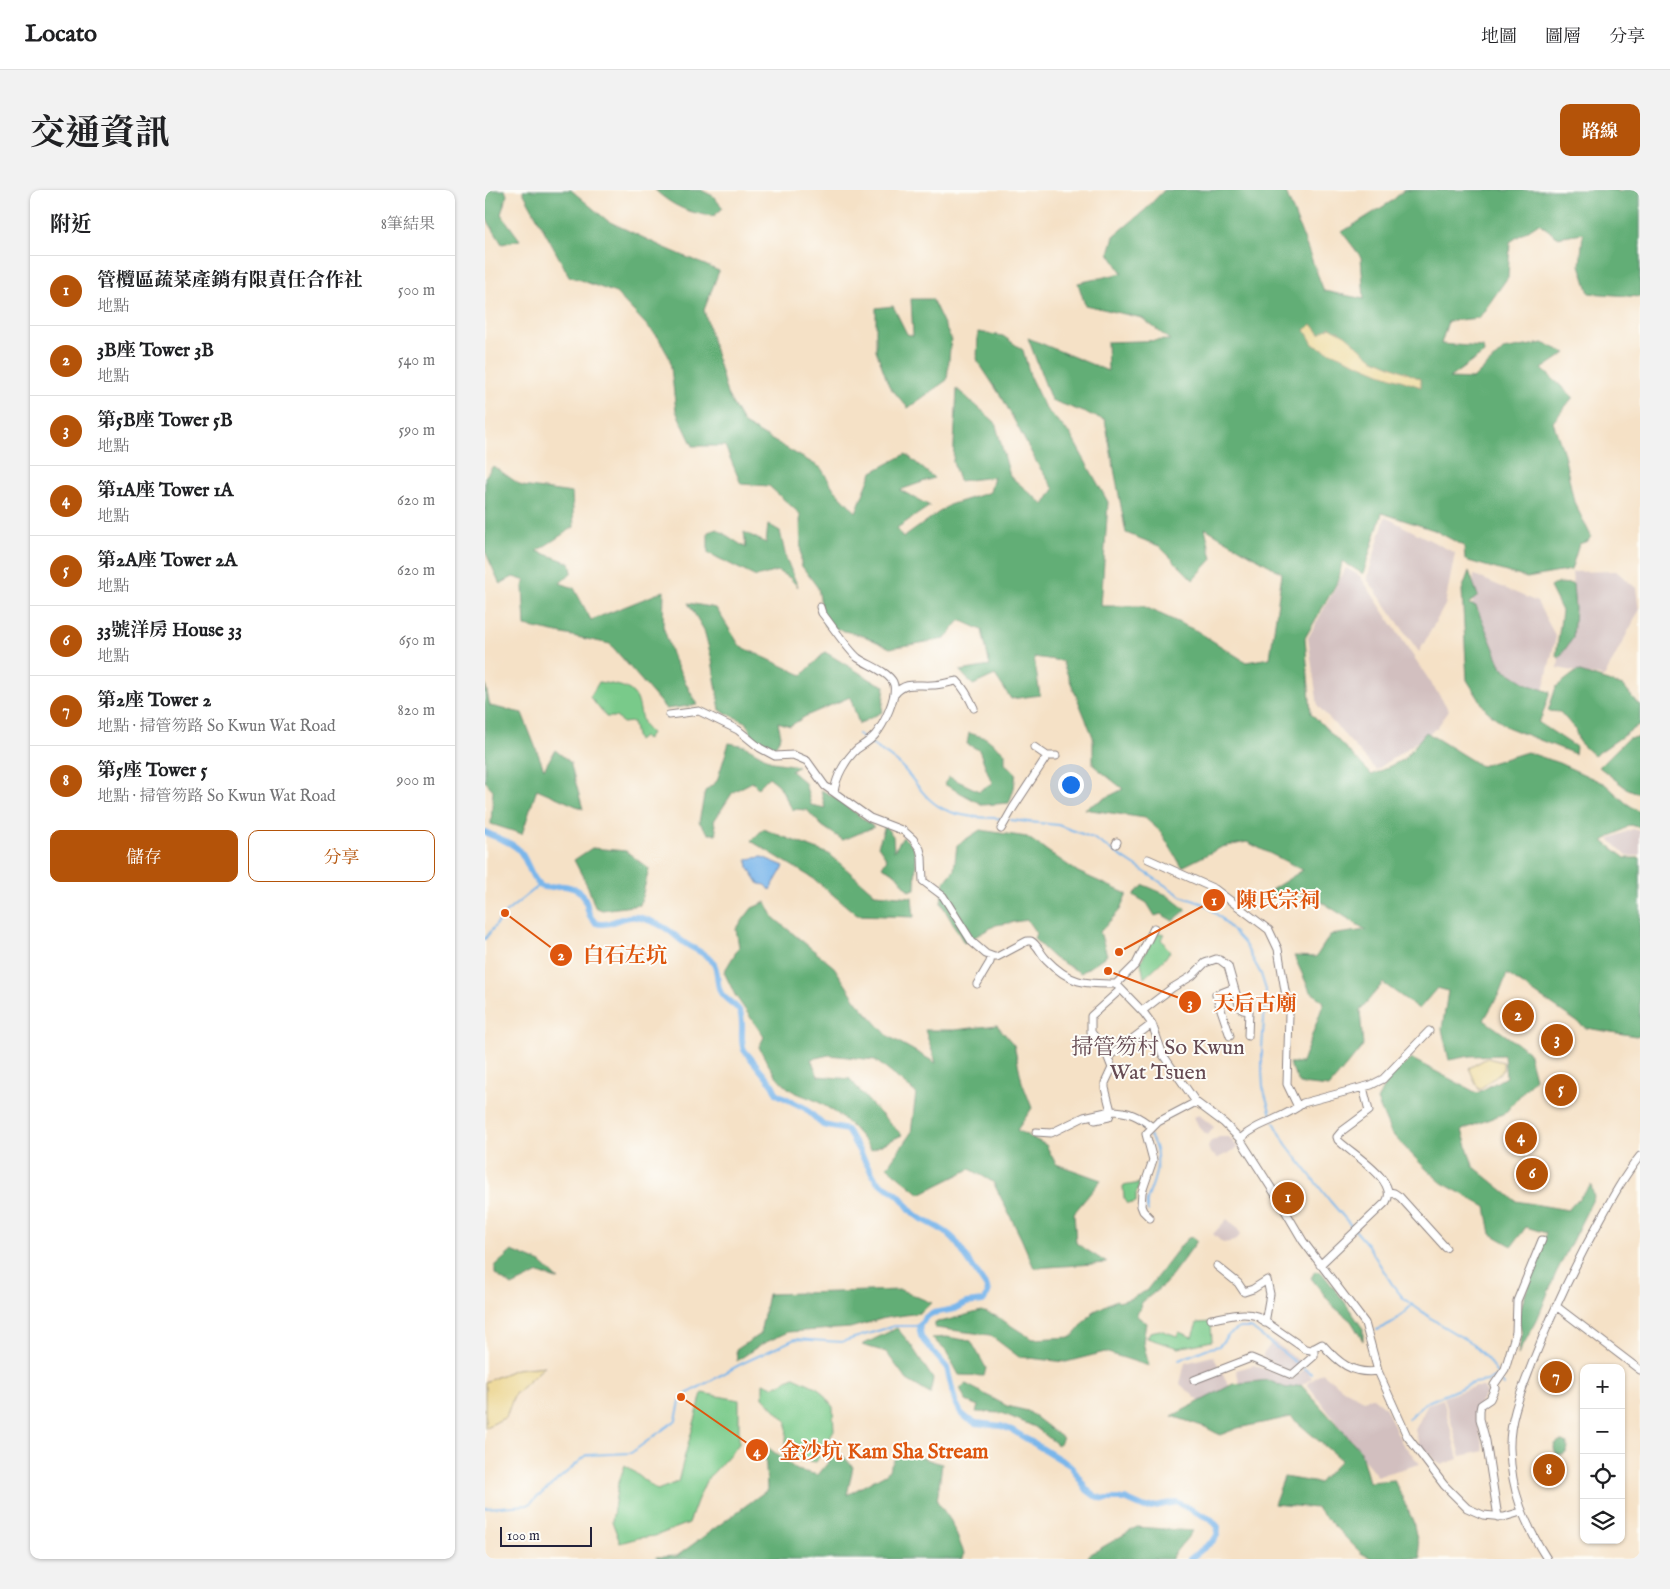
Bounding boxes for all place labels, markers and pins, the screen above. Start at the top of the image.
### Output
callout: 陳氏宗祠 [1201,882,1330,918]
callout: 白石左坑 [548,937,677,973]
callout: 天后古廟 [1178,984,1307,1020]
pin: 2 [1502,997,1534,1035]
pin: 3 [1541,1021,1573,1059]
pin: 5 [1545,1071,1577,1109]
pin: 4 [1505,1119,1537,1157]
pin: 6 [1516,1155,1548,1193]
pin: 1 [1272,1179,1304,1217]
pin: 7 [1540,1358,1572,1396]
callout: 金沙坑 Kam Sha Stream [745,1432,999,1468]
pin: 8 [1533,1451,1565,1489]

